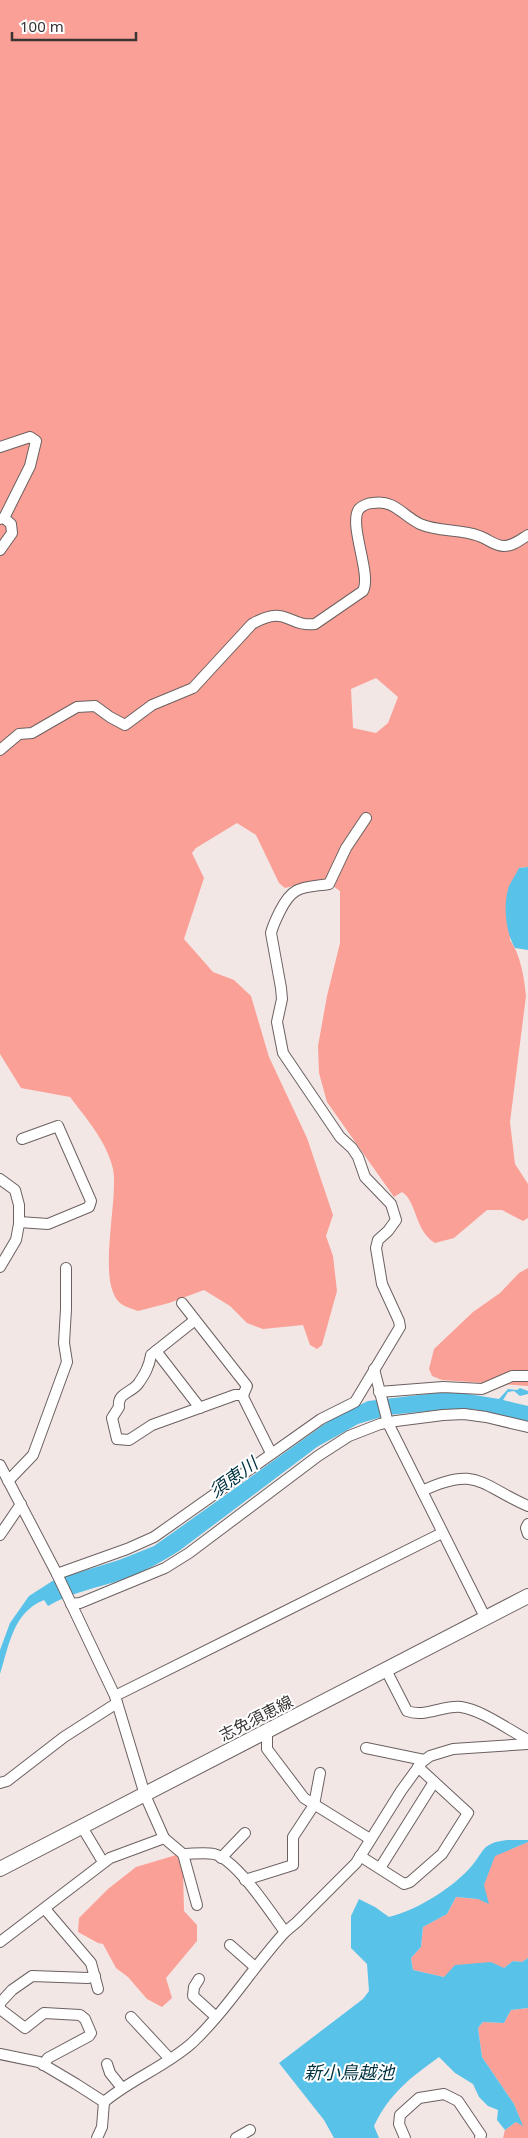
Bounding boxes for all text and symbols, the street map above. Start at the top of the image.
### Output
scale bar [12,10,136,42]
text: 100 m [20,16,64,36]
water label: 須恵川 [204,1450,264,1503]
street label: 志免須恵線 [215,1690,297,1746]
water label: 新小鳥越池 [304,2060,396,2084]

